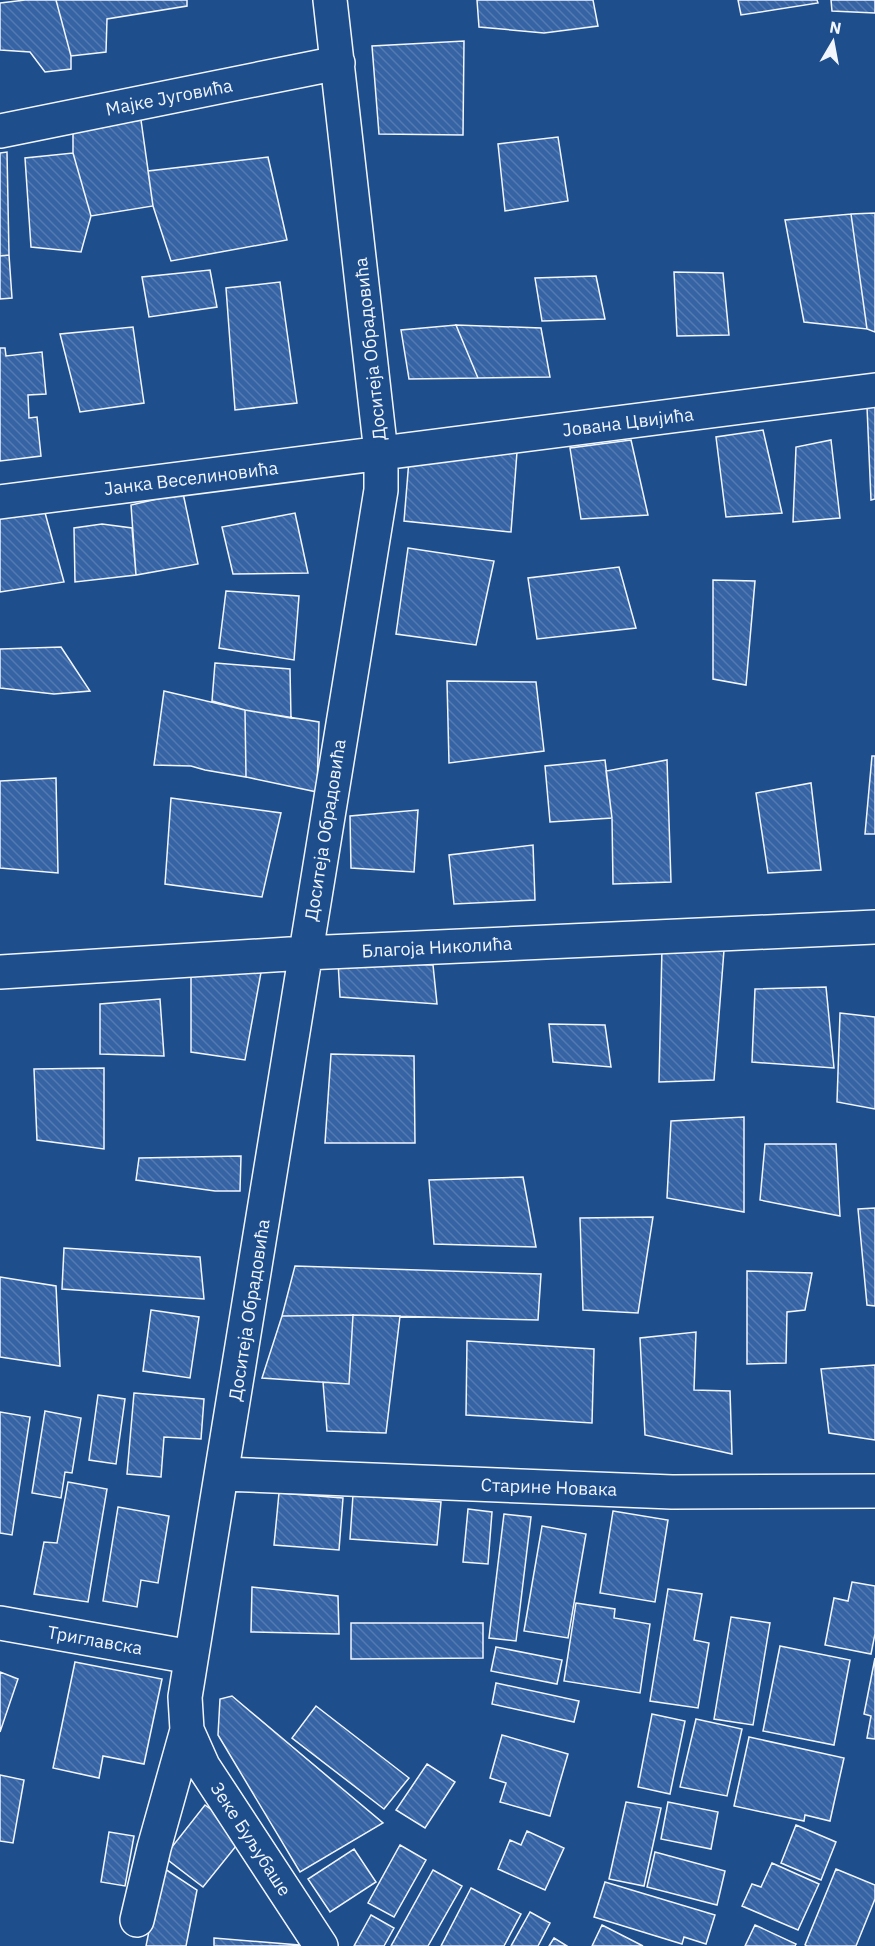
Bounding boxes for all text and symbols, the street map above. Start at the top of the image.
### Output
north arrow [803,12,863,72]
text: N [828,16,843,38]
street label: Мајке Југовића [104,73,235,121]
street label: Доситеја Обрадовића [349,256,391,442]
street label: Јована Цвијића [561,402,695,441]
street label: Јанка Веселиновића [103,456,280,500]
street label: Доситеја Обрадовића [299,737,351,923]
street label: Благоја Николића [361,932,513,962]
street label: Доситеја Обрадовића [223,1217,275,1403]
street label: Старине Новака [480,1473,618,1501]
street label: Триглавска [46,1620,145,1660]
street label: Зеке Буљубаше [206,1778,296,1900]

